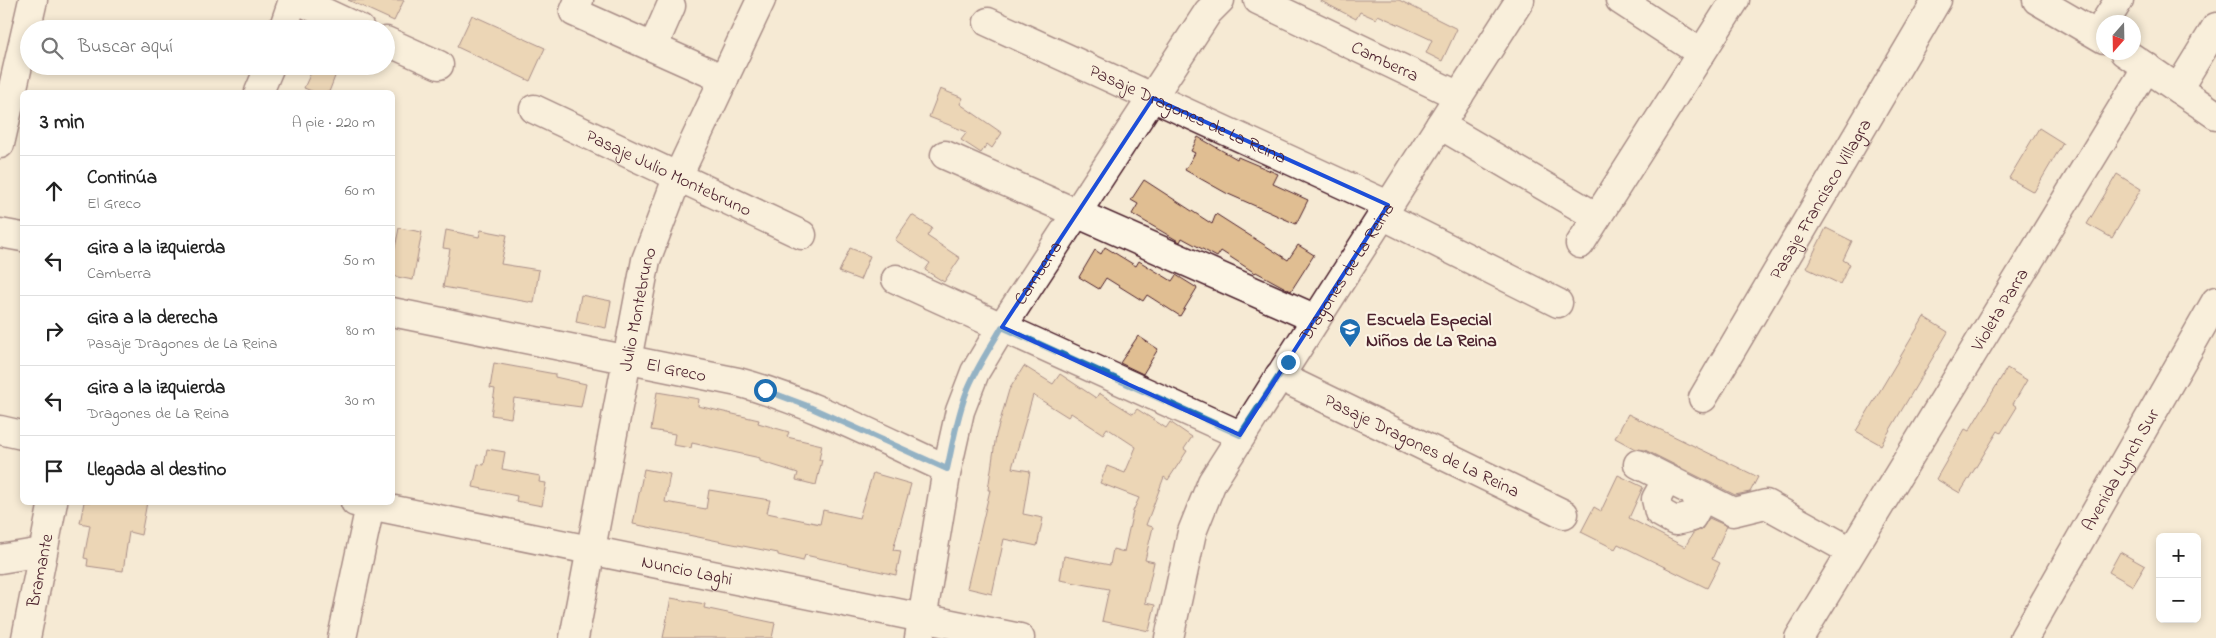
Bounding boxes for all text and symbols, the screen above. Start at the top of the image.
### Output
north arrow [2096,15,2141,60]
search box [20,20,395,75]
icon: search [38,34,66,62]
text: Buscar aquí [78,34,173,61]
street label: Camberra [1346,35,1423,90]
street label: Pasaje Dragones de La Reina [1084,59,1290,172]
text: 3 min [40,108,84,138]
text: A pie · 220 m [292,111,375,135]
street label: Pasaje Francisco Villagra [1764,115,1879,285]
street label: Pasaje Julio Montebruno [581,124,755,224]
text: Continúa [87,165,157,192]
icon: ahead [40,177,68,205]
text: 60 m [345,179,375,203]
text: El Greco [87,192,141,216]
street label: Dragones de La Reina [1294,198,1402,348]
text: Gira a la izquierda [87,235,225,262]
street label: Camberra [1009,236,1070,311]
street label: Julio Montebruno [614,244,665,374]
icon: left [40,247,68,275]
text: 50 m [343,249,375,273]
text: Camberra [87,262,151,286]
street label: Violeta Parra [1965,264,2036,358]
text: Gira a la derecha [87,305,218,332]
place label: Escuela Especial Niños de La Reina [1366,308,1497,355]
icon: right [40,317,68,345]
school or university icon: Escuela Especial Niños de La Reina [1338,317,1362,348]
text: 80 m [346,319,375,343]
text: Pasaje Dragones de La Reina [87,332,277,356]
route end [1277,351,1300,374]
street label: El Greco [643,353,708,390]
text: Gira a la izquierda [87,375,225,402]
route start [754,379,777,402]
icon: left [40,387,68,415]
text: 30 m [345,389,375,413]
street label: Pasaje Dragones de La Reina [1319,389,1523,506]
text: Dragones de La Reina [87,402,229,426]
street label: Avenida Lynch Sur [2077,404,2167,536]
icon: arrive [40,457,68,485]
text: Llegada al destino [87,457,226,484]
street label: Bramante [21,531,62,611]
map controls [2156,533,2201,623]
button: + [2156,533,2201,578]
street label: Nuncio Laghi [639,550,734,594]
button: − [2156,578,2201,623]

